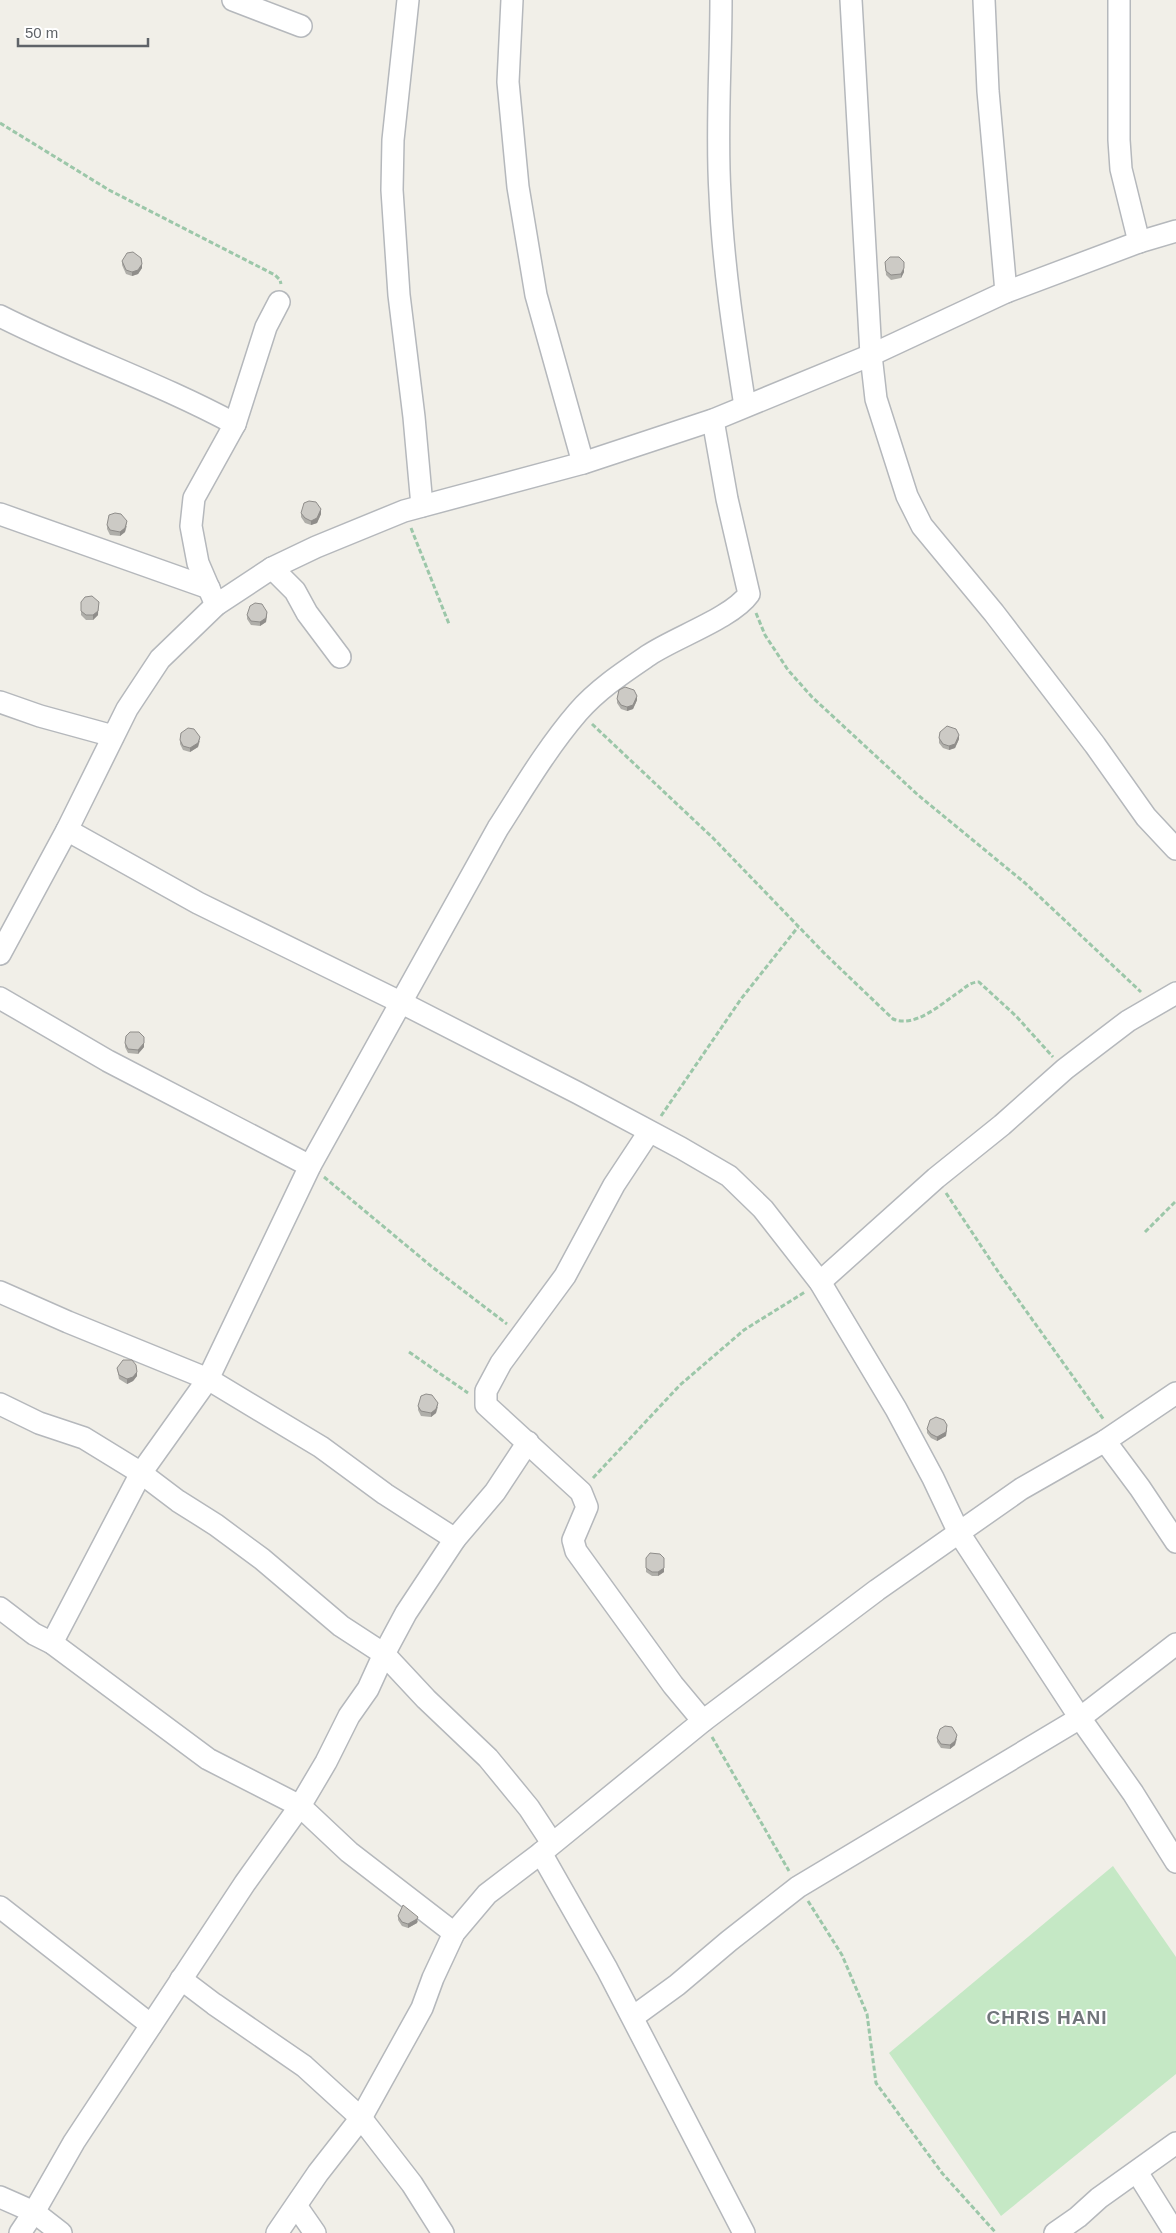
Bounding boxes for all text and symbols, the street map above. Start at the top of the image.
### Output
scale bar [18,15,148,47]
text: 50 m [25,24,58,41]
district label: CHRIS HANI [987,2007,1107,2028]

